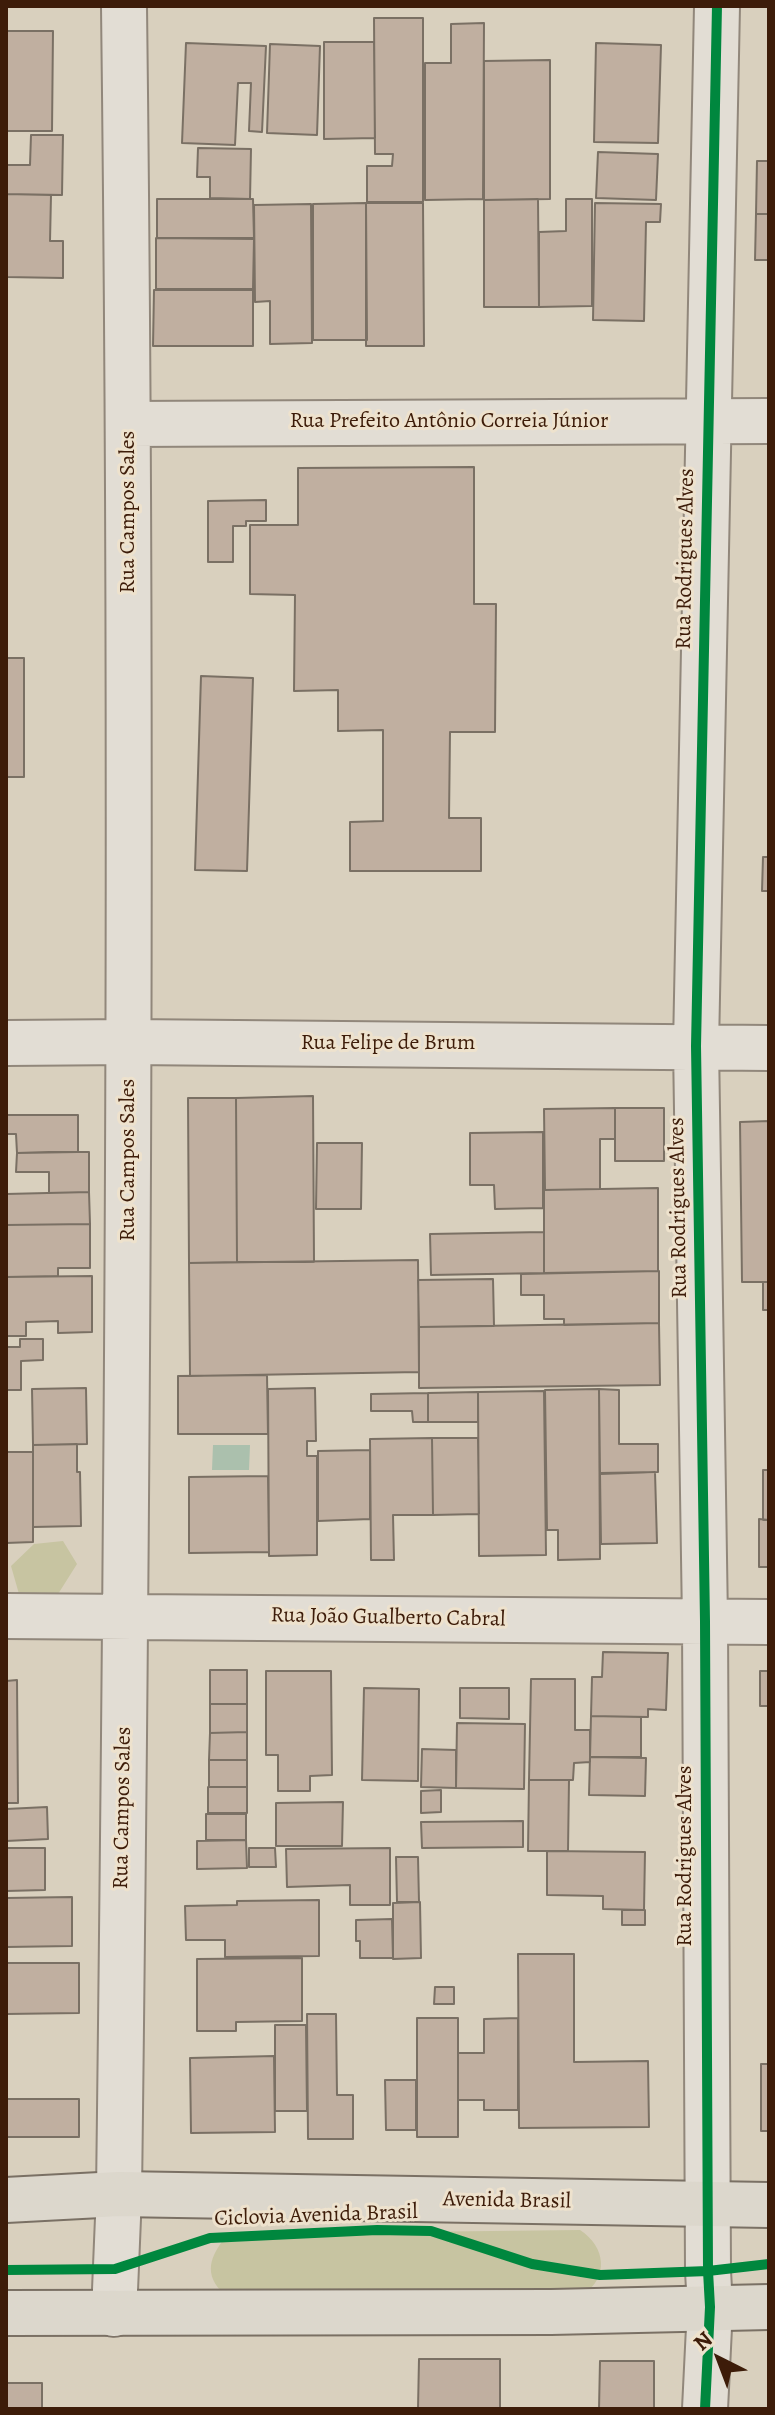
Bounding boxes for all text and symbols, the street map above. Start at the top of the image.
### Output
street label: Rua Prefeito Antônio Correia Júnior [290,409,608,435]
street label: Rua Campos Sales [116,431,142,593]
street label: Rua Rodrigues Alves [671,468,701,650]
street label: Rua Felipe de Brum [301,1031,475,1057]
street label: Rua Campos Sales [116,1079,142,1241]
street label: Rua Rodrigues Alves [664,1117,694,1299]
street label: Rua João Gualberto Cabral [270,1603,506,1633]
street label: Rua Campos Sales [108,1726,138,1890]
street label: Rua Rodrigues Alves [673,1765,699,1947]
street label: Avenida Brasil [443,2187,571,2215]
street label: Ciclovia Avenida Brasil [214,2199,418,2233]
north arrow [679,2319,759,2399]
text: N [687,2325,719,2358]

